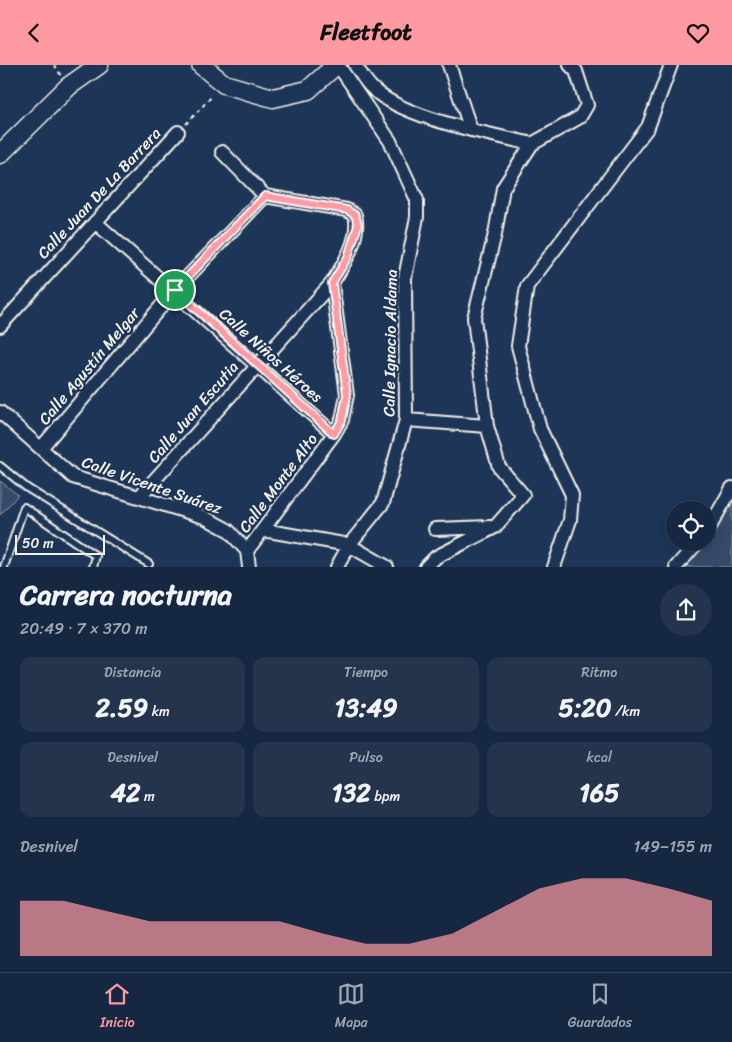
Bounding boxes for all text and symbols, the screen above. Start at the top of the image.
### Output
text: Fleetfoot [320,13,412,52]
icon: back [20,19,48,47]
icon: heart [684,19,712,47]
street label: Calle Juan De La Barrera [30,120,168,266]
pin [154,269,196,311]
street label: Calle Ignacio Aldama [374,269,406,417]
icon: arrive [161,276,189,304]
street label: Calle Agustín Melgar [31,299,148,432]
street label: Calle Niños Héroes [212,300,330,410]
street label: Calle Juan Escutia [140,354,246,470]
street label: Calle Monte Alto [231,427,325,539]
street label: Calle Vicente Suárez [78,447,226,523]
map controls [666,501,716,551]
button: locate [666,501,716,551]
text: 50 m [22,531,54,556]
scale bar [15,532,105,555]
text: Carrera nocturna [20,570,232,619]
button: share [660,584,712,636]
text: 20:49 · 7 × 370 m [20,614,147,643]
text: Distancia [104,660,161,685]
text: Tiempo [344,660,388,685]
text: Ritmo [581,660,618,685]
text: 2.59 [95,685,148,730]
text: 13:49 [335,685,397,730]
text: 5:20 [558,685,611,730]
text: km [148,699,170,724]
text: /km [611,699,640,724]
text: Desnivel [107,745,158,770]
text: Pulso [349,745,383,770]
text: kcal [587,745,612,770]
text: 42 [110,770,140,815]
text: 132 [332,770,371,815]
text: 165 [579,770,619,815]
text: m [140,784,155,809]
text: bpm [371,784,400,809]
text: Desnivel [20,832,78,861]
text: 149–155 m [633,832,712,861]
tab: Inicio [100,980,135,1035]
tab: Mapa [335,980,368,1035]
tab: Guardados [568,980,632,1035]

